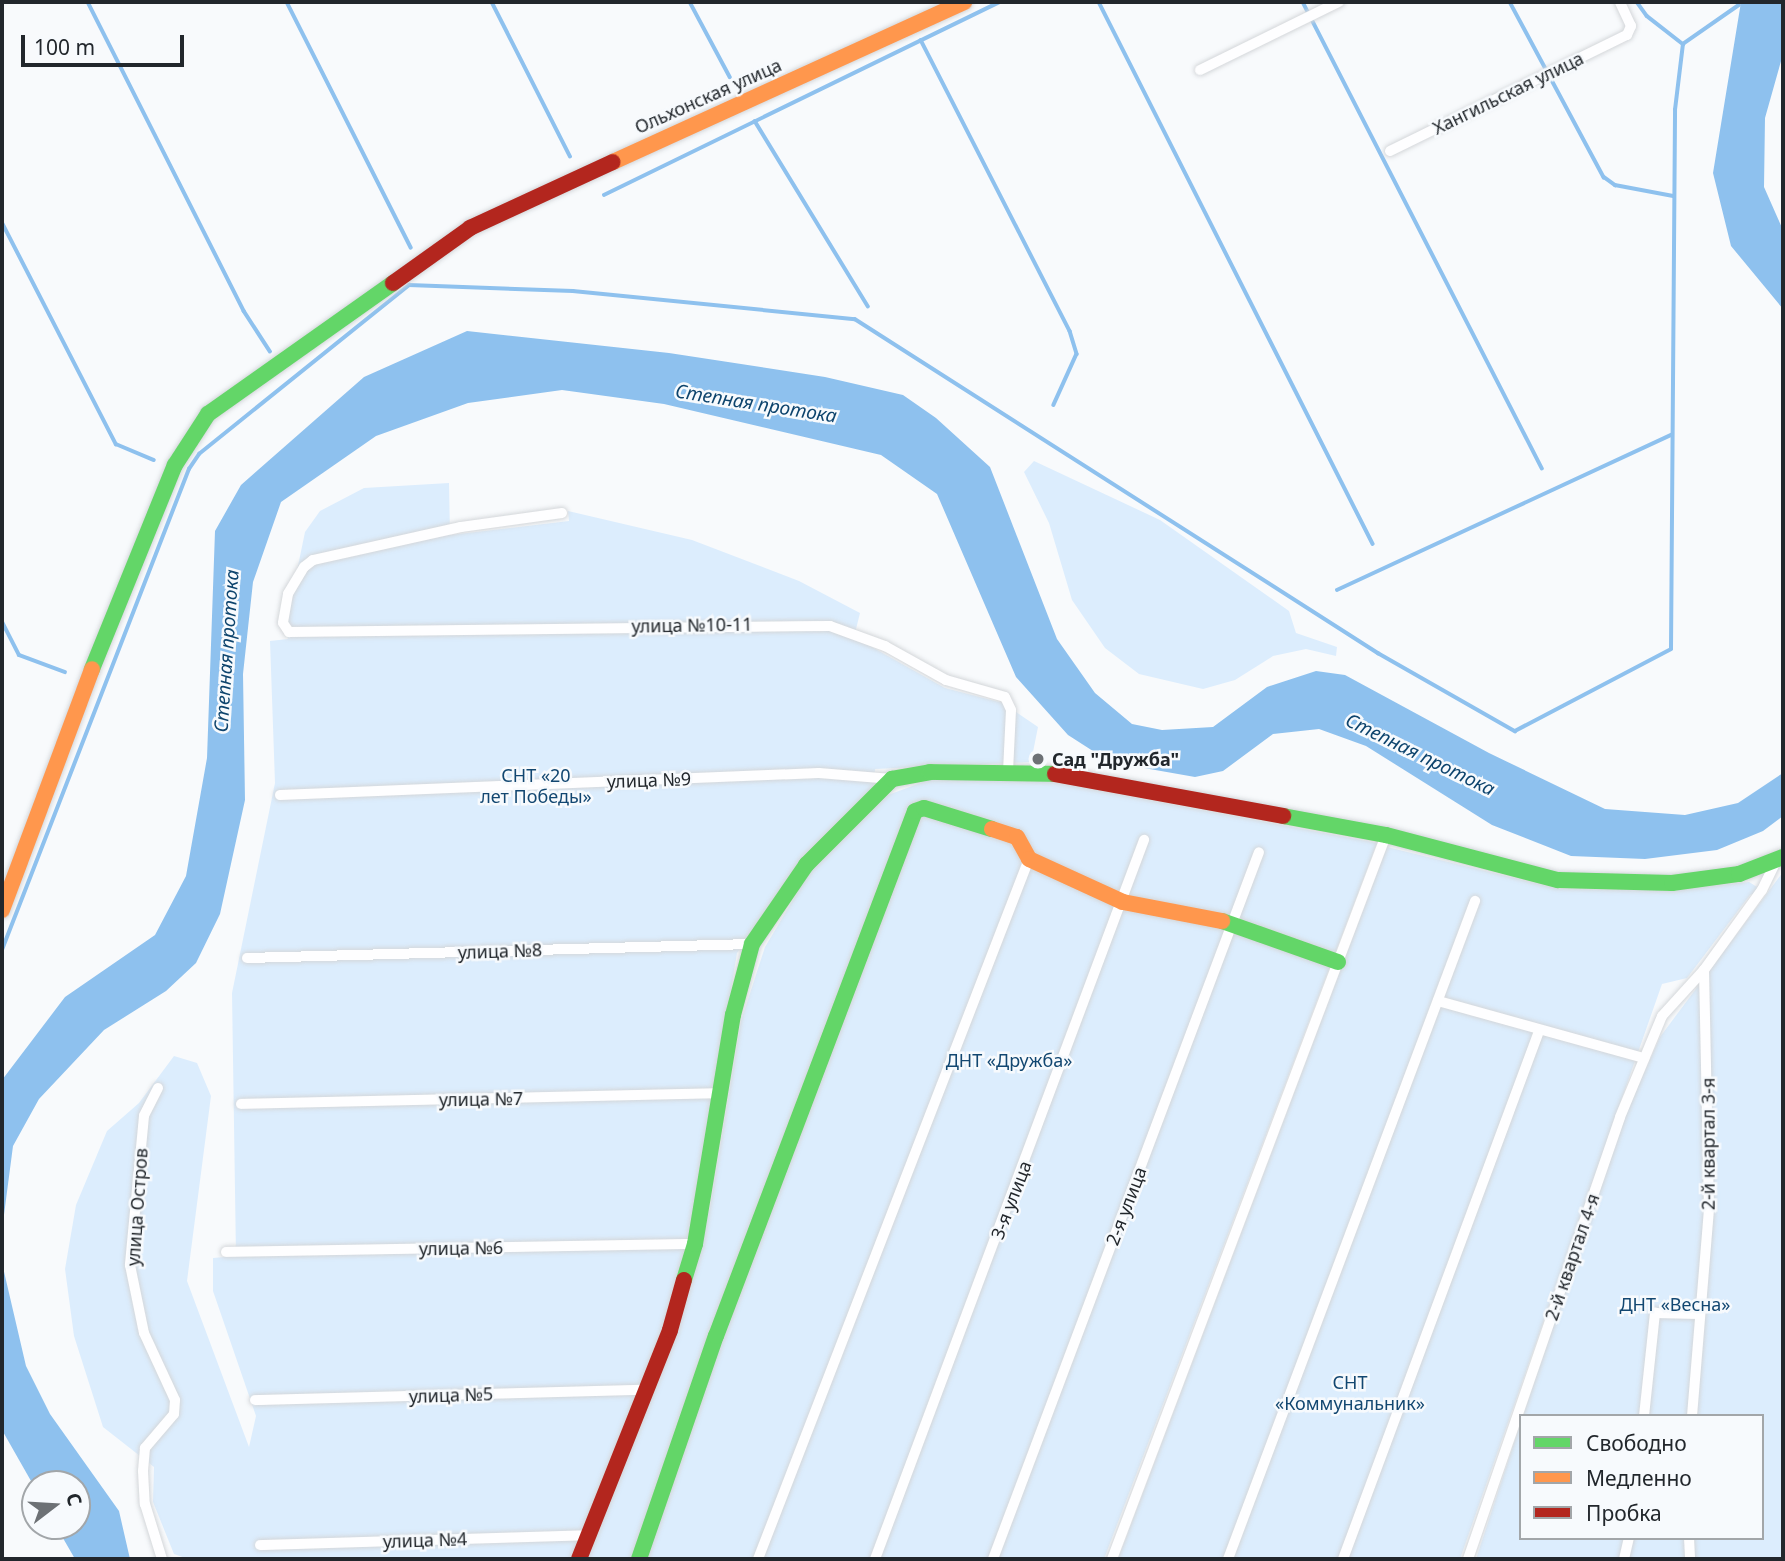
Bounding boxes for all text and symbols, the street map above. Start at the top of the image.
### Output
scale bar [24,21,187,65]
text: 100 m [34,33,95,61]
street label: Хангильская улица [1429,47,1587,139]
street label: Ольхонская улица [631,54,785,138]
water label: Степная протока [674,380,838,428]
water label: Степная протока [210,569,244,733]
street label: улица №10-11 [631,613,753,637]
water label: Степная протока [1342,709,1498,801]
place label: Сад "Дружба" [1052,748,1179,770]
marker: Сад "Дружба" [1030,751,1046,767]
park label: СНТ «20 лет Победы» [480,765,592,808]
street label: улица №9 [606,768,692,792]
street label: улица №8 [457,939,543,963]
park label: ДНТ «Дружба» [946,1049,1072,1071]
street label: 2-й квартал 3-я [1697,1078,1719,1210]
street label: улица №7 [439,1087,523,1111]
street label: улица Остров [122,1147,152,1267]
street label: 3-я улица [986,1158,1036,1242]
street label: 2-я улица [1101,1164,1151,1248]
street label: 2-й квартал 4-я [1540,1191,1604,1323]
street label: улица №6 [419,1236,503,1260]
park label: ДНТ «Весна» [1619,1293,1731,1315]
park label: СНТ «Коммунальник» [1275,1372,1425,1414]
street label: улица №5 [408,1383,494,1407]
legend [1519,1414,1764,1540]
text: Свободно [1586,1429,1687,1457]
text: Медленно [1586,1464,1692,1492]
north arrow [21,1470,91,1540]
text: С [60,1490,88,1509]
text: Пробка [1586,1499,1662,1527]
street label: улица №4 [382,1528,468,1552]

